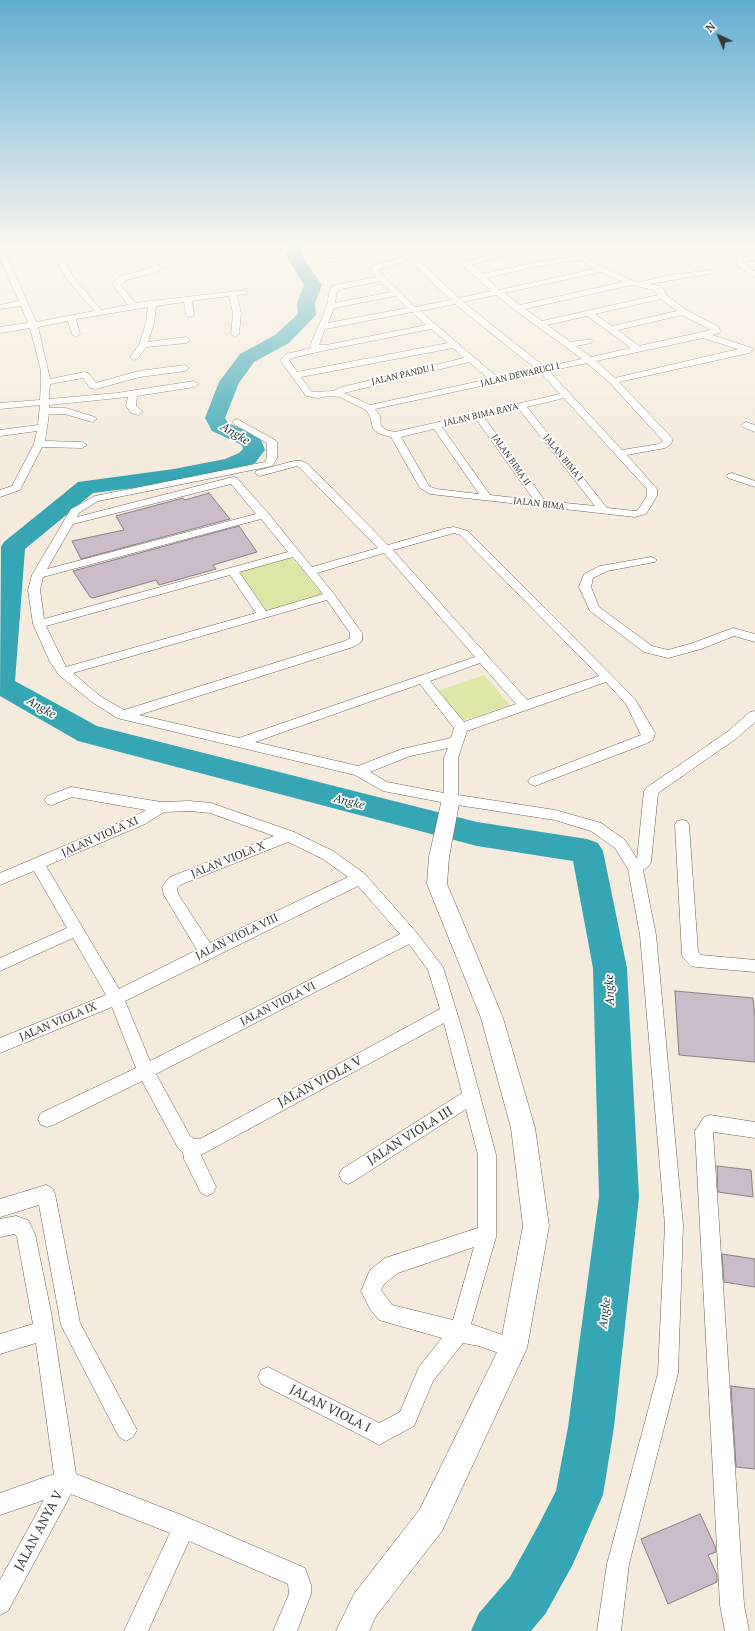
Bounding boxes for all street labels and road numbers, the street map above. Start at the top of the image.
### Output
street label: JALAN DEWARUCI I [480,361,560,389]
street label: JALAN PANDU I [370,363,436,387]
street label: JALAN BIMA RAYA [443,401,519,429]
street label: JALAN BIMA II [489,432,533,488]
street label: JALAN BIMA I [541,432,585,484]
street label: JALAN BIMA [513,495,565,513]
street label: JALAN VIOLA XI [60,814,140,860]
street label: JALAN VIOLA X [189,839,267,881]
street label: JALAN VIOLA VIII [193,911,281,963]
street label: JALAN VIOLA VI [238,979,318,1029]
street label: JALAN VIOLA IX [17,1000,99,1044]
street label: JALAN VIOLA V [275,1053,365,1111]
street label: JALAN VIOLA III [364,1103,456,1169]
street label: JALAN VIOLA I [287,1382,373,1436]
street label: JALAN ANYA V [11,1488,67,1574]

